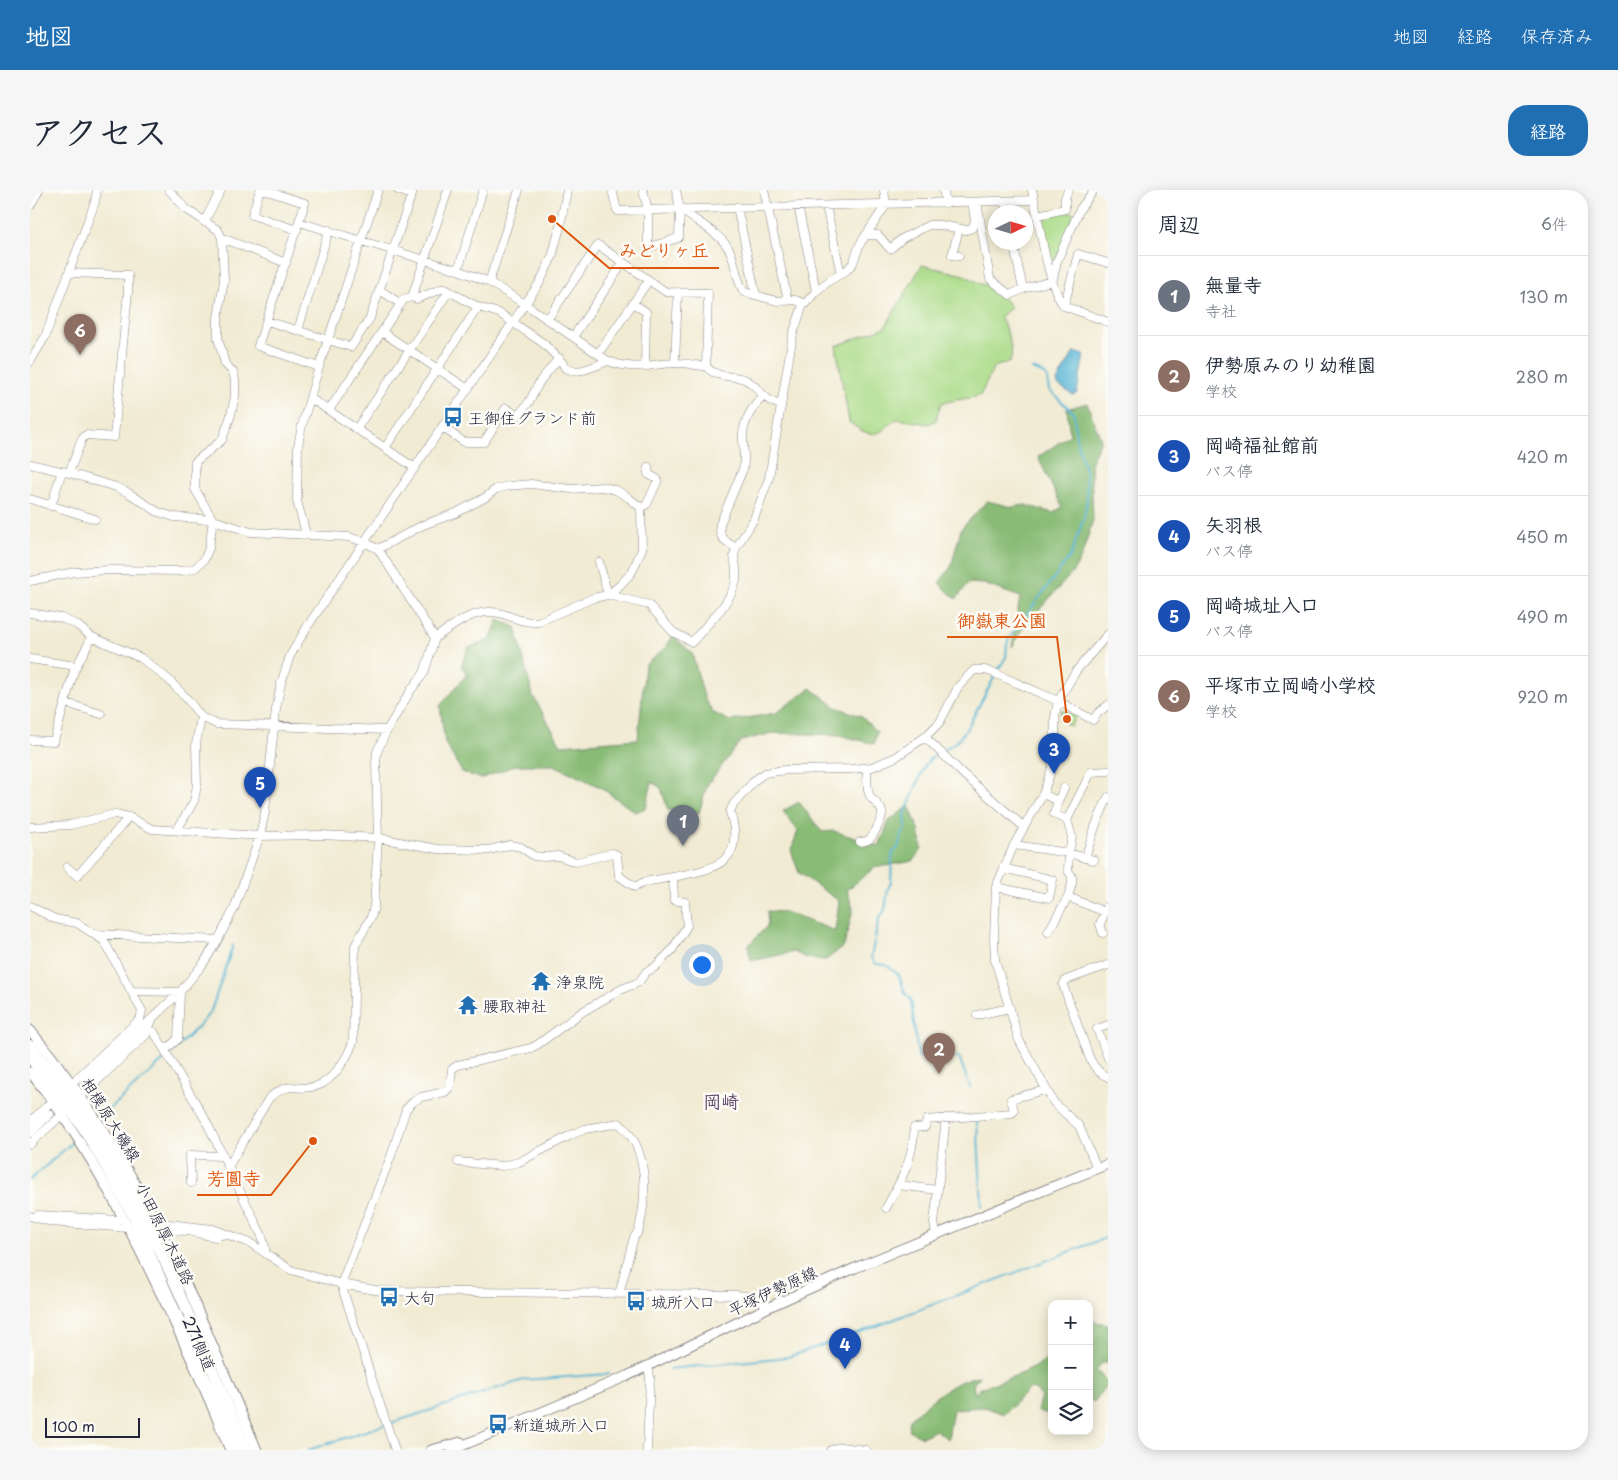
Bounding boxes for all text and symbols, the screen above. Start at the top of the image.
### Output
text: 地図 [25,17,73,53]
text: 地図 [1393,22,1429,49]
text: 経路 [1457,22,1493,49]
text: 保存済み [1521,22,1593,49]
text: アクセス [30,104,168,157]
button: 経路 [1508,105,1588,156]
north arrow [988,205,1033,250]
text: 周辺 [1158,207,1200,239]
text: 6件 [1541,211,1568,235]
callout: みどりヶ丘 [609,235,719,268]
text: みどりヶ丘 [619,236,709,263]
text: 無量寺 [1205,270,1262,298]
text: 1 [1170,284,1178,308]
text: 130 m [1520,284,1568,308]
text: 寺社 [1205,298,1237,322]
pin: 6 [64,314,96,355]
text: 伊勢原みのり幼稚園 [1205,350,1376,378]
text: 2 [1168,364,1180,388]
text: 280 m [1516,364,1568,388]
text: 学校 [1205,378,1237,402]
place label: 王御住グランド前 [468,405,596,429]
bus stop icon: 王御住グランド前 [442,406,464,428]
text: 岡崎福祉館前 [1205,430,1319,458]
text: 3 [1169,444,1179,468]
text: 420 m [1517,444,1568,468]
text: バス停 [1205,458,1253,482]
text: 矢羽根 [1205,510,1262,538]
text: 4 [1169,524,1179,548]
text: 450 m [1516,524,1568,548]
text: バス停 [1205,538,1253,562]
text: 岡崎城址入口 [1205,590,1319,618]
callout: 御嶽東公園 [947,604,1057,637]
text: 5 [1169,604,1179,628]
text: 490 m [1517,604,1568,628]
text: 御嶽東公園 [957,606,1047,633]
text: バス停 [1205,618,1253,642]
text: 平塚市立岡崎小学校 [1205,670,1376,698]
text: 6 [1168,684,1180,708]
text: 920 m [1517,684,1568,708]
text: 学校 [1205,698,1237,722]
pin: 3 [1038,733,1070,774]
pin: 5 [244,767,276,808]
pin: 1 [667,805,699,846]
your location [689,952,715,978]
place label: 浄泉院 [556,969,604,993]
temple icon: 浄泉院 [530,970,552,992]
place label: 腰取神社 [483,993,547,1017]
temple icon: 腰取神社 [457,994,479,1016]
pin: 2 [923,1033,955,1074]
street label: 相模原大磯線 [76,1072,148,1166]
district label: 岡崎 [703,1087,739,1114]
callout: 芳圓寺 [197,1162,271,1195]
text: 芳圓寺 [207,1164,261,1191]
street label: 小田原厚木道路 [131,1177,201,1289]
street label: 平塚伊勢原線 [723,1259,821,1321]
place label: 大句 [404,1285,436,1309]
bus stop icon: 大句 [378,1286,400,1308]
place label: 城所入口 [651,1289,715,1313]
bus stop icon: 城所入口 [625,1290,647,1312]
map controls [1048,1300,1093,1435]
button: + [1048,1300,1093,1345]
street label: 271側道 [177,1312,223,1374]
pin: 4 [829,1328,861,1369]
button: − [1048,1345,1093,1390]
button: layers [1048,1390,1093,1435]
place label: 新道城所入口 [513,1412,609,1436]
bus stop icon: 新道城所入口 [487,1413,509,1435]
scale bar [45,1415,140,1438]
text: 100 m [52,1416,95,1437]

